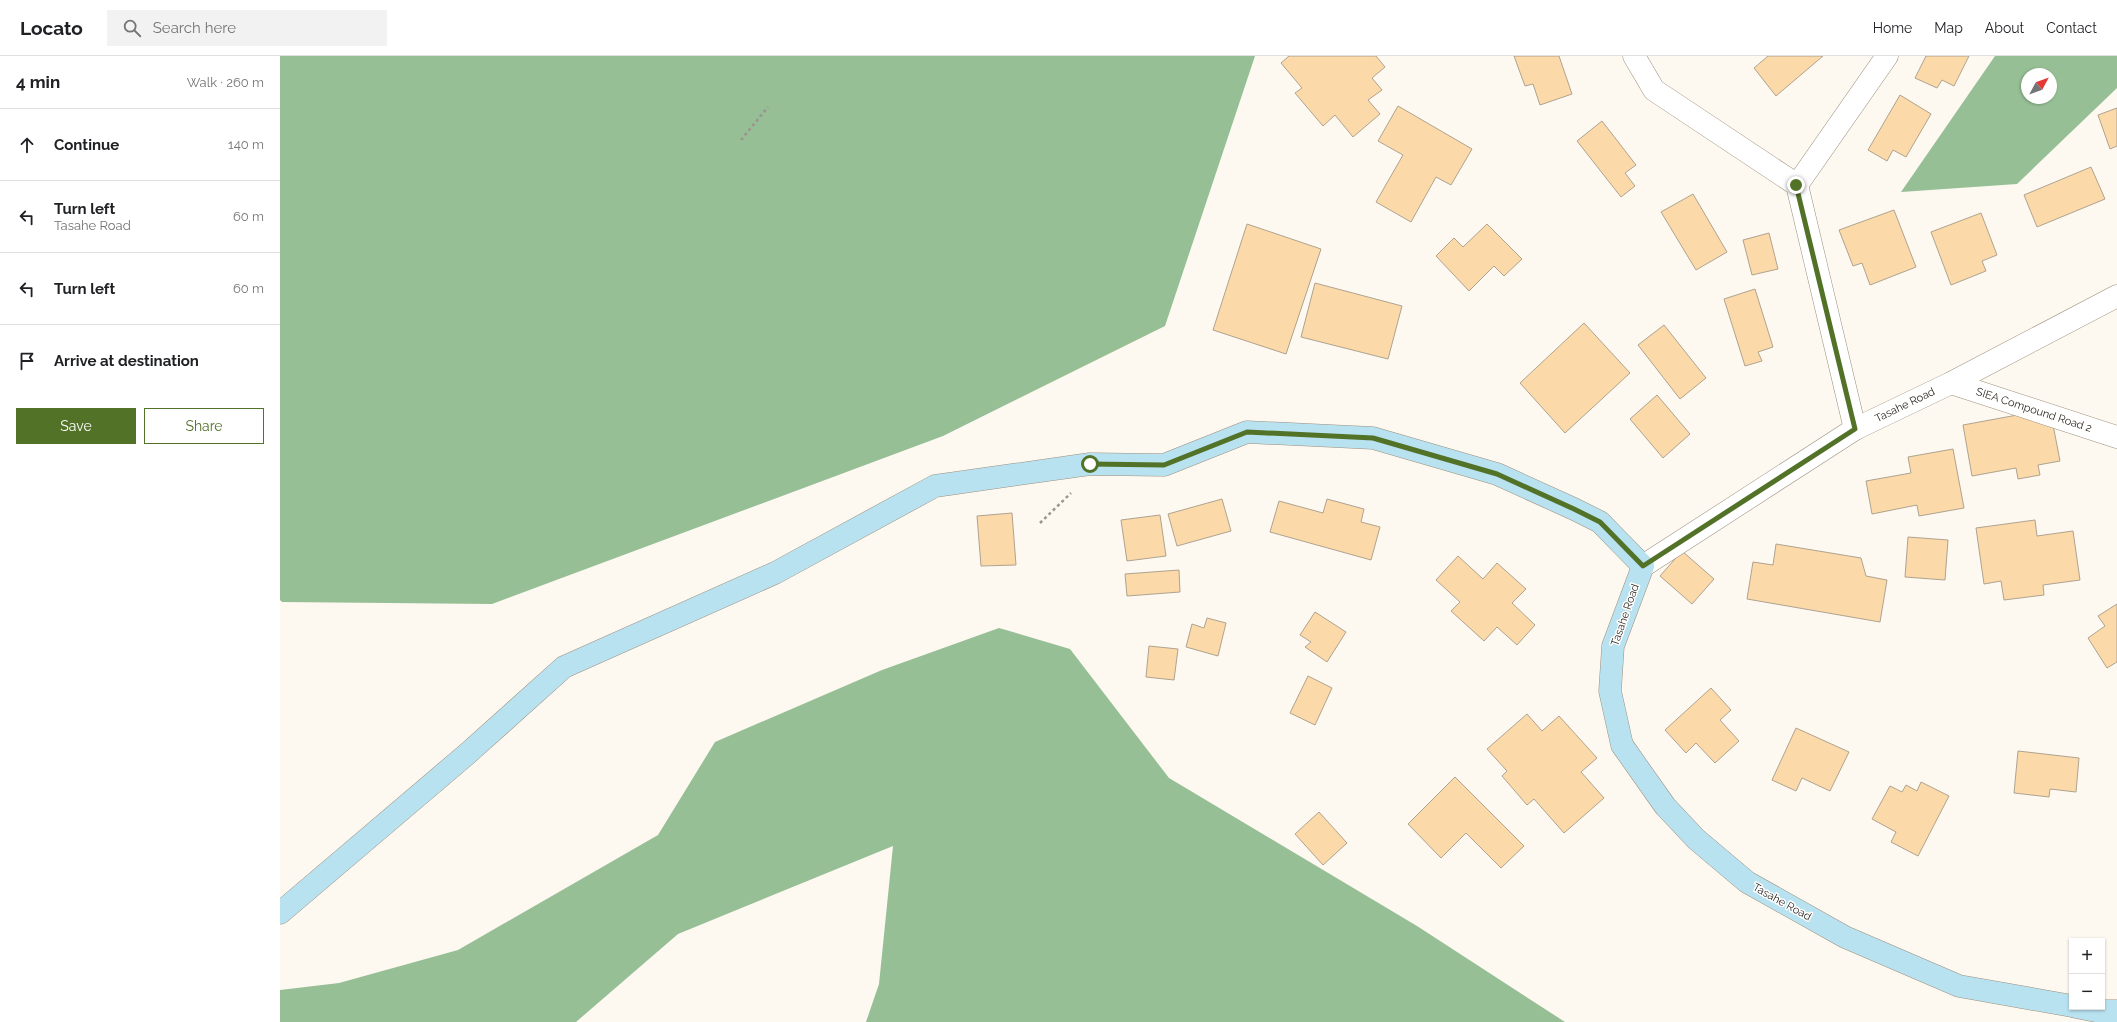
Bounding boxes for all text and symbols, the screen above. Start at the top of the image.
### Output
search box [107,10,387,46]
text: Locato [20,17,83,39]
icon: search [121,17,143,39]
text: Search here [153,19,236,37]
text: Home [1873,20,1912,36]
text: Map [1934,20,1963,36]
text: About [1985,20,2024,36]
text: Contact [2046,20,2097,36]
north arrow [2021,68,2057,104]
text: 4 min [16,72,60,92]
text: Walk · 260 m [187,75,264,90]
icon: ahead [16,134,38,156]
text: Continue [54,136,119,154]
text: 140 m [228,137,264,152]
route end [1787,176,1805,194]
text: Turn left [54,200,115,218]
icon: left [16,206,38,228]
text: 60 m [233,209,264,224]
text: Tasahe Road [54,218,131,233]
icon: left [16,278,38,300]
text: Turn left [54,280,115,298]
text: 60 m [233,281,264,296]
icon: arrive [16,350,38,372]
text: Arrive at destination [54,352,199,370]
street label: Tasahe Road [1873,385,1937,425]
street label: SIEA Compound Road 2 [1974,385,2094,435]
button: Save [16,408,136,444]
button: Share [144,408,264,444]
route start [1081,455,1099,473]
street label: Tasahe Road [1608,582,1642,648]
street label: Tasahe Road [1750,881,1814,923]
map controls [2069,938,2105,1010]
button: + [2069,938,2105,974]
button: − [2069,974,2105,1010]

